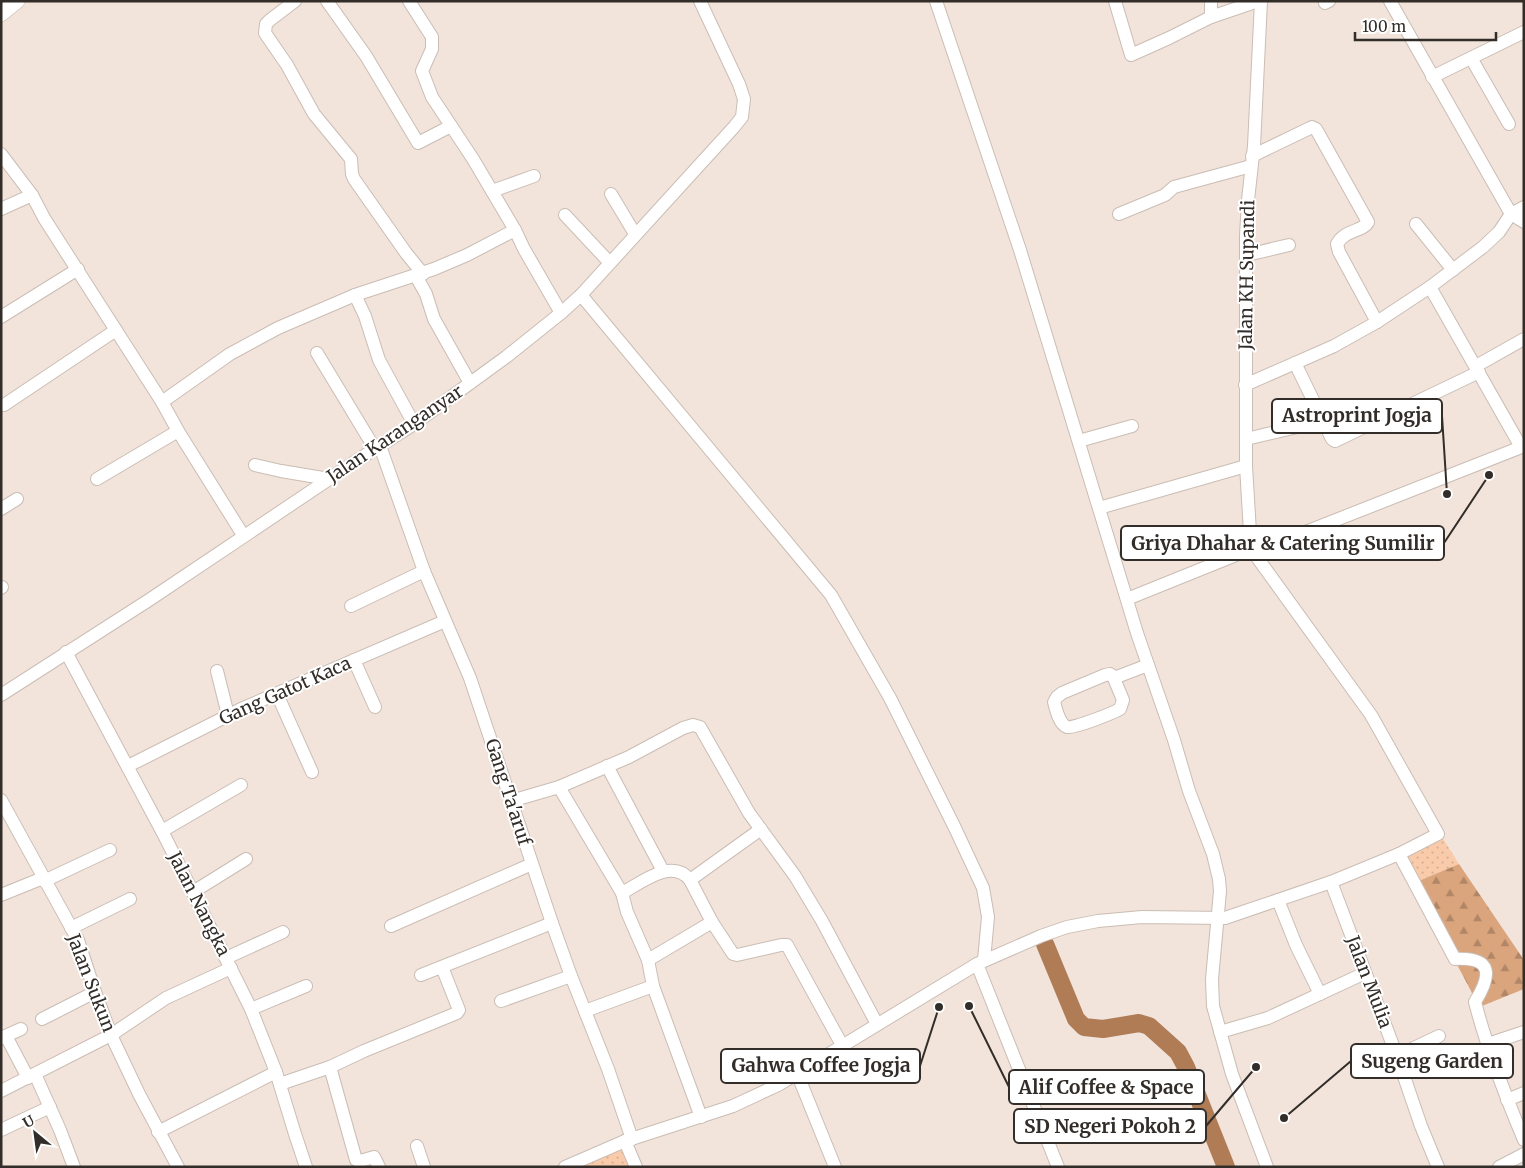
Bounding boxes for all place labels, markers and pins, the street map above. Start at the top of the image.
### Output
callout: Astroprint Jogja [1272,399,1442,433]
callout: Griya Dhahar & Catering Sumilir [1121,526,1444,560]
callout: Sugeng Garden [1351,1044,1513,1078]
callout: Gahwa Coffee Jogja [721,1049,920,1083]
callout: Alif Coffee & Space [1009,1070,1204,1104]
callout: SD Negeri Pokoh 2 [1014,1109,1206,1143]

